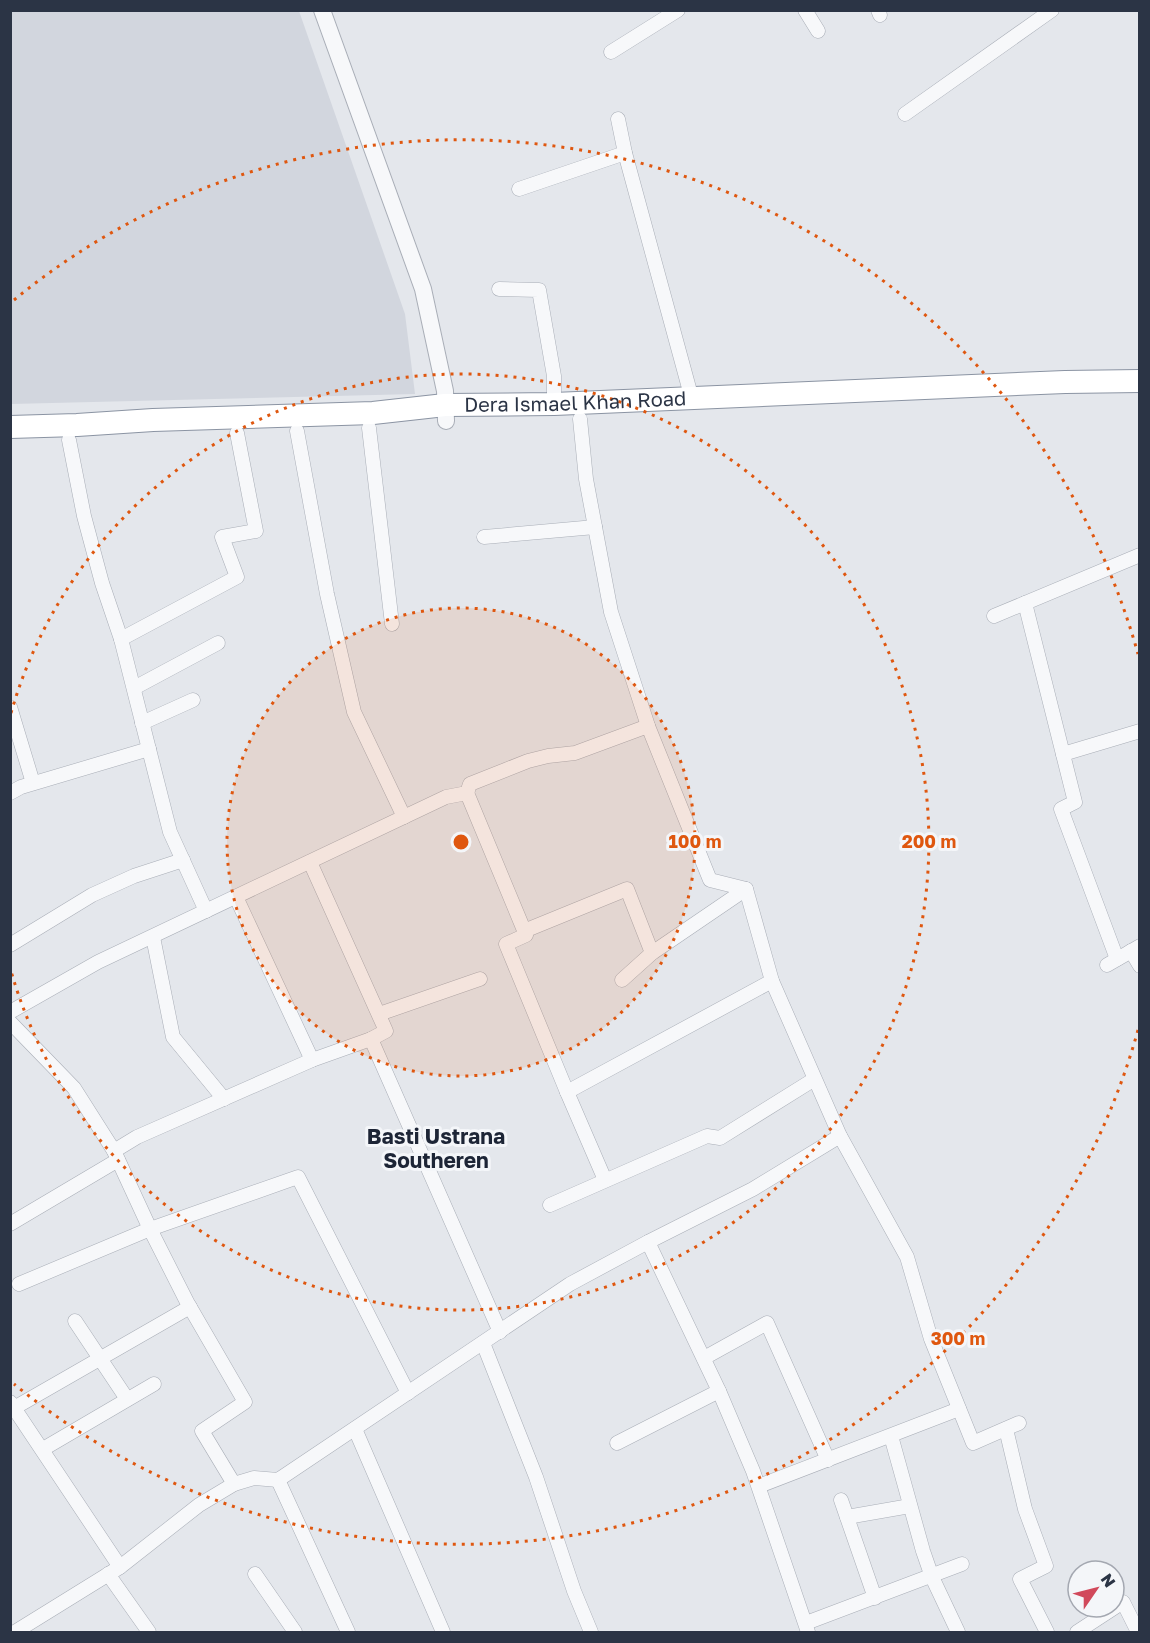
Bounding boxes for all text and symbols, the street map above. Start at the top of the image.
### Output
street label: Dera Ismael Khan Road [464,385,687,416]
text: 100 m [669,830,721,852]
text: 200 m [902,830,956,852]
centre of rings [451,832,471,852]
district label: Basti Ustrana Southeren [367,1123,505,1173]
text: 300 m [931,1327,985,1349]
north arrow [1066,1559,1126,1619]
text: N [1097,1570,1120,1591]

